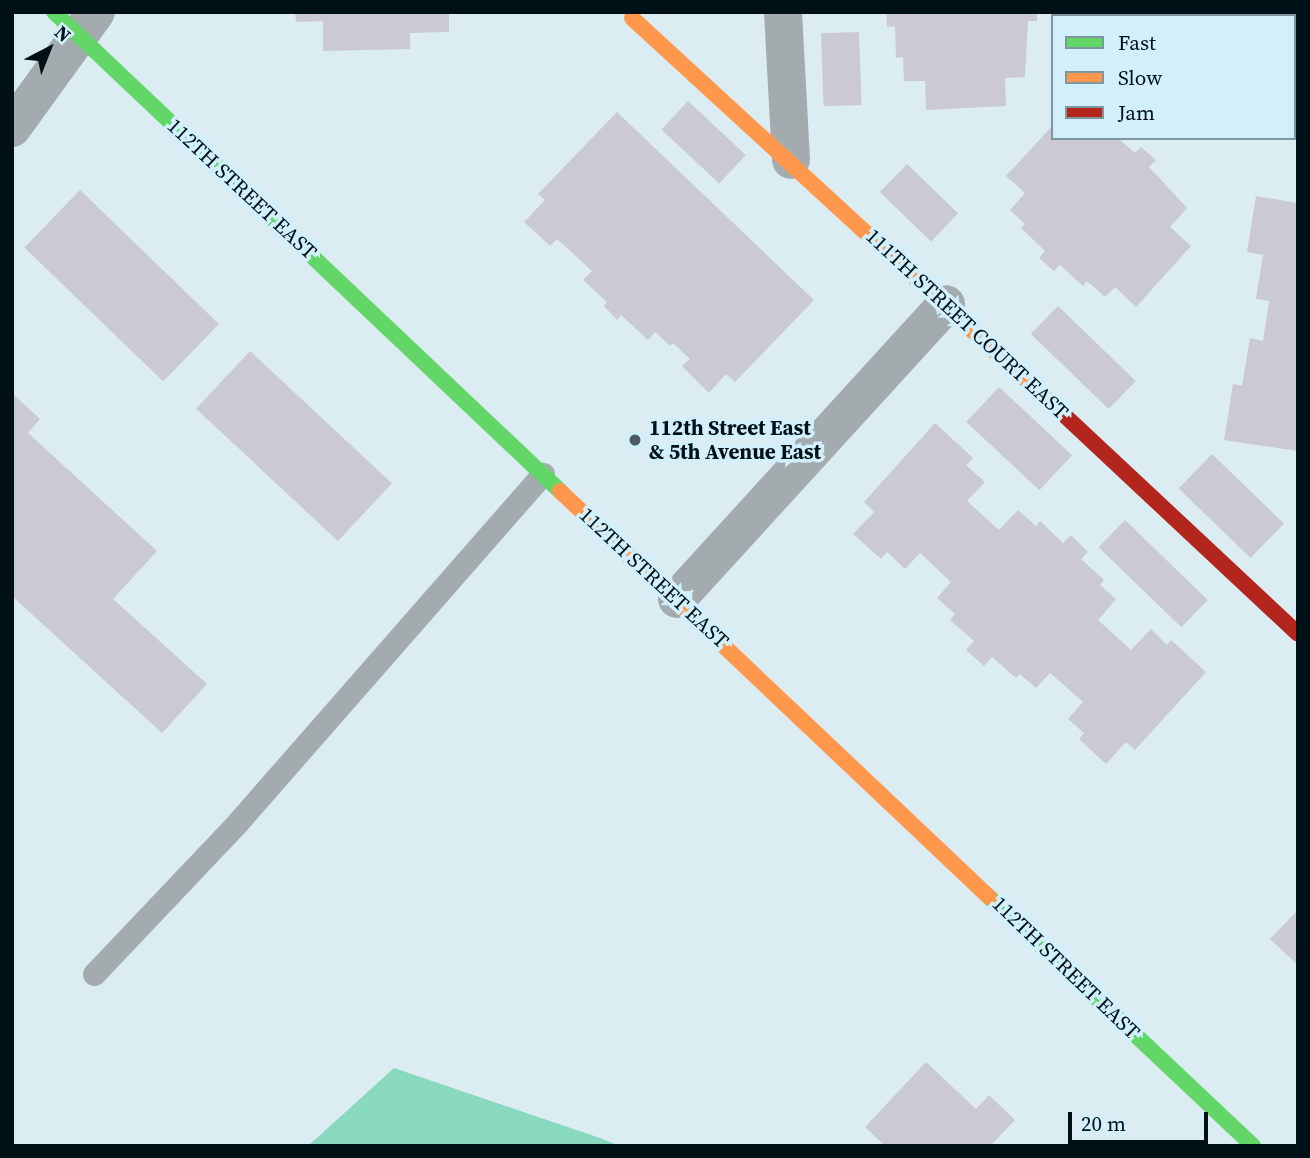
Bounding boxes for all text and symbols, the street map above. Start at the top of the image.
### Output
north arrow [14,14,84,84]
legend [1051,14,1296,140]
text: N [49,19,77,48]
text: Fast [1118,28,1156,57]
text: Slow [1118,63,1162,92]
text: Jam [1118,98,1155,127]
street label: 112TH STREET EAST [162,113,322,265]
street label: 111TH STREET COURT EAST [860,223,1074,425]
place label: 112th Street East & 5th Avenue East [649,415,821,465]
marker: 112th Street East & 5th Avenue East [627,432,643,448]
street label: 112TH STREET EAST [574,502,734,654]
street label: 112TH STREET EAST [987,891,1145,1045]
scale bar [1072,1098,1212,1142]
text: 20 m [1081,1109,1126,1138]

